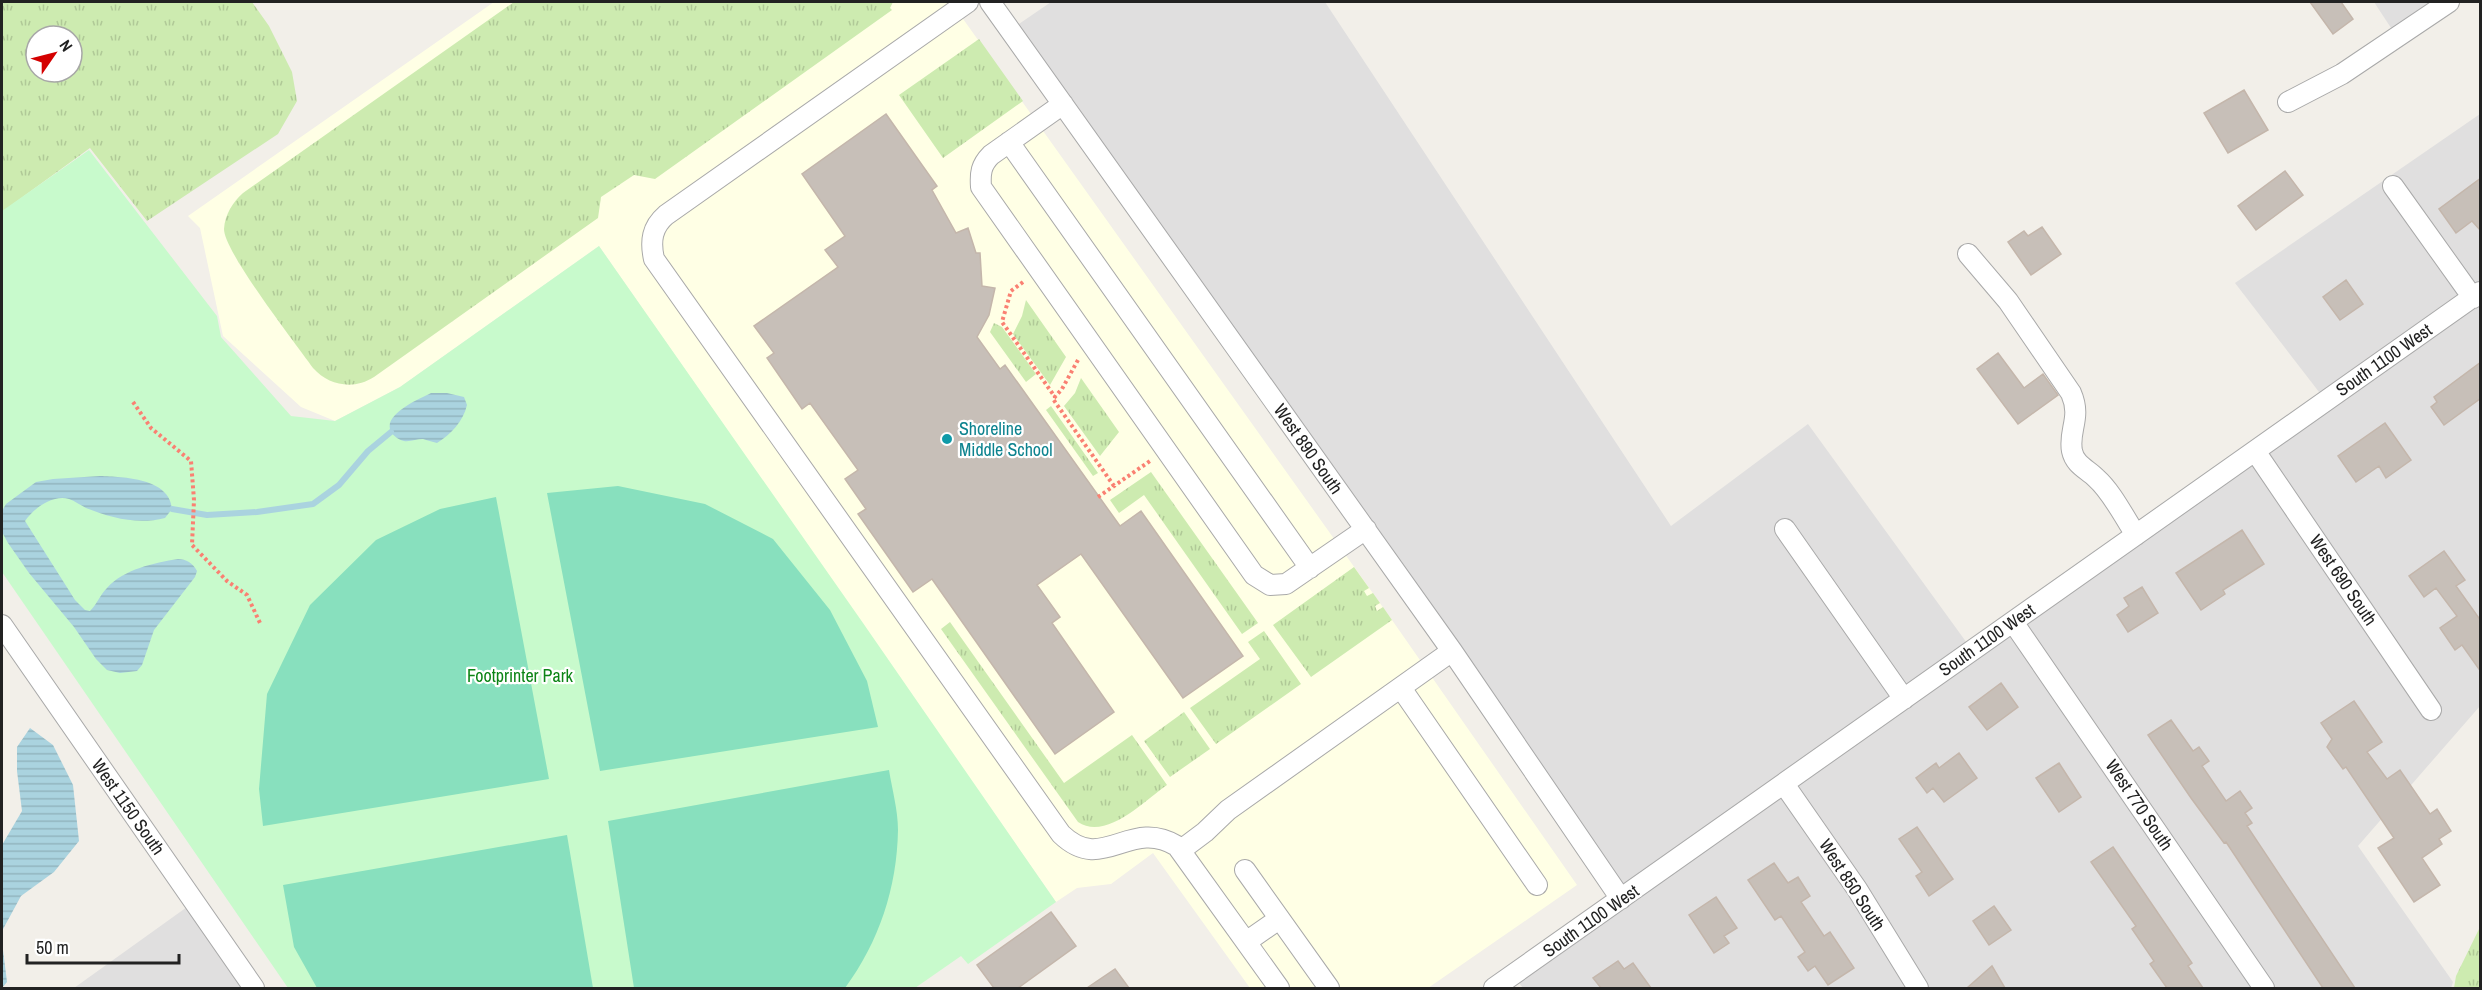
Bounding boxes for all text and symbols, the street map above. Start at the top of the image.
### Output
north arrow [24,24,84,84]
text: N [55,35,78,56]
street label: South 1100 West [2331,317,2437,402]
street label: West 890 South [1268,399,1349,499]
place label: Shoreline Middle School [959,416,1053,462]
marker: Shoreline Middle School [940,432,954,446]
street label: West 690 South [2304,529,2383,630]
street label: South 1100 West [1934,597,2040,682]
park label: Footprinter Park [467,663,574,688]
street label: West 1150 South [86,754,171,860]
street label: West 770 South [2100,754,2179,855]
street label: West 850 South [1813,834,1891,935]
street label: South 1100 West [1538,878,1644,963]
scale bar [27,927,178,965]
text: 50 m [36,935,69,960]

